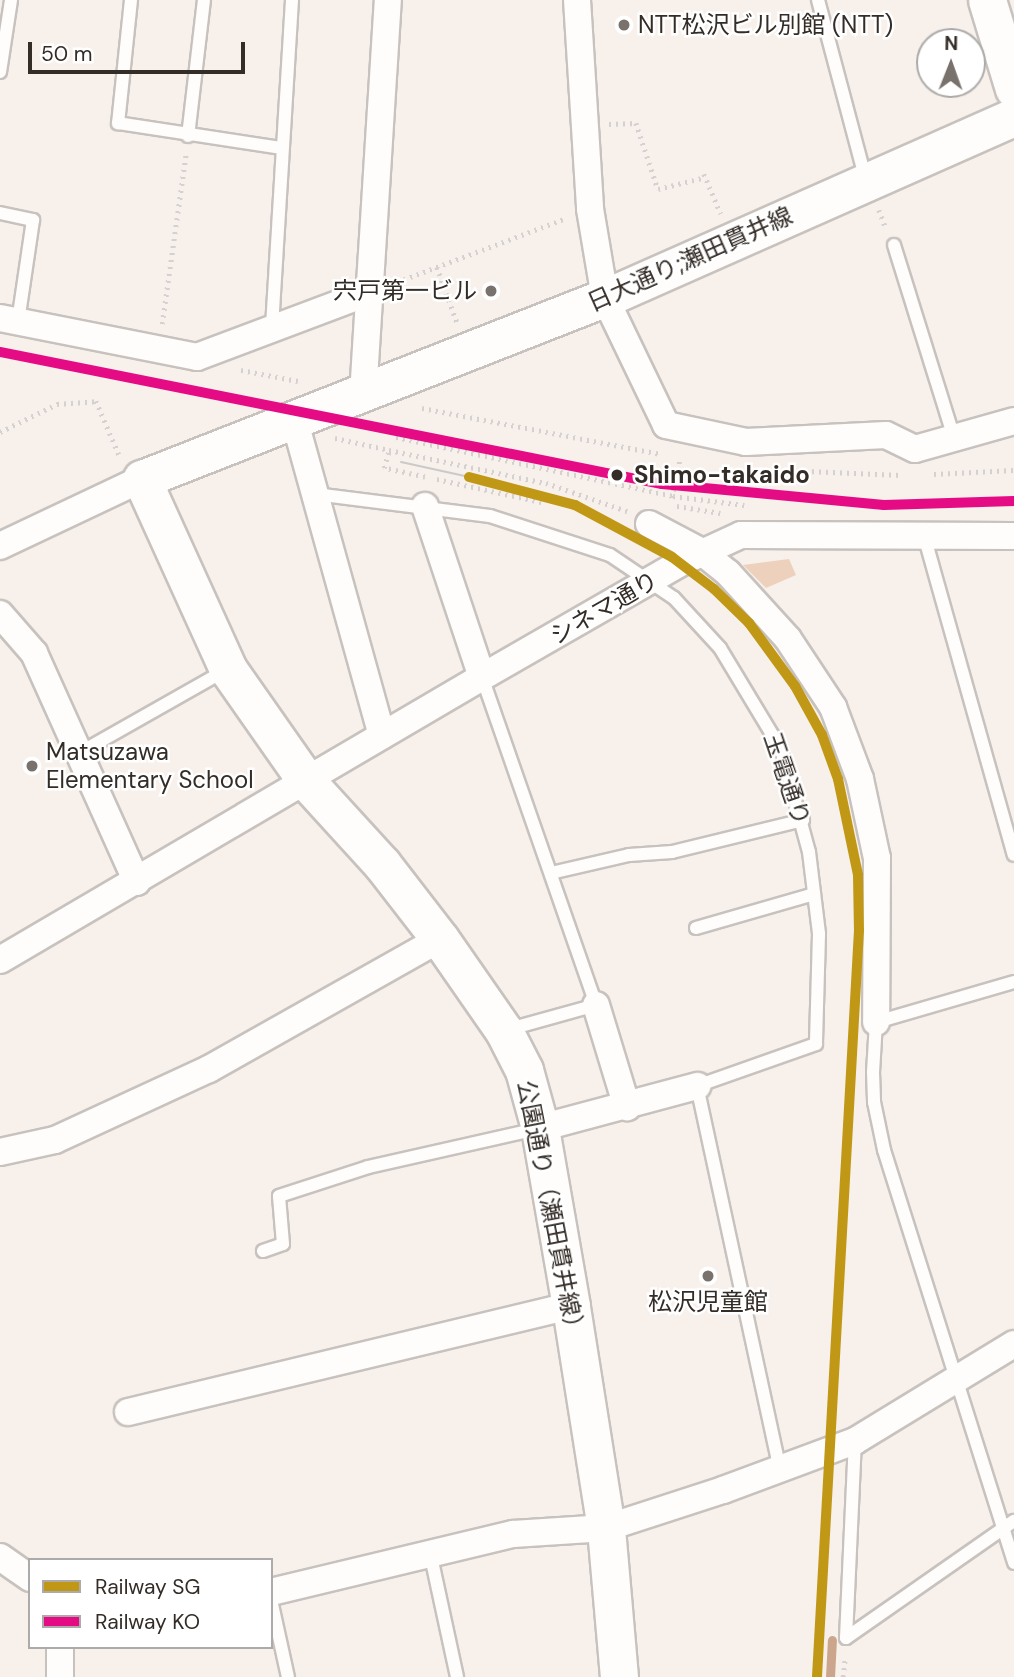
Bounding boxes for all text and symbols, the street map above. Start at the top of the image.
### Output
place label: NTT松沢ビル別館 (NTT) [638,11,893,39]
marker: NTT松沢ビル別館 (NTT) [616,17,632,33]
scale bar [32,28,248,72]
north arrow [916,28,986,98]
text: N [944,31,958,56]
text: 50 m [41,40,92,68]
street label: 日大通り;瀬田貫井線 [583,201,797,317]
place label: 宍戸第一ビル [333,277,477,305]
marker: 宍戸第一ビル [483,283,499,299]
place label: Shimo-takaido [634,461,810,489]
marker: Shimo-takaido [606,464,628,486]
street label: シネマ通り [545,566,663,650]
street label: 玉電通り [758,729,816,829]
place label: Matsuzawa Elementary School [46,738,254,794]
marker: Matsuzawa Elementary School [24,758,40,774]
street label: 公園通り（瀬田貫井線） [512,1078,590,1342]
marker: 松沢児童館 [700,1268,716,1284]
place label: 松沢児童館 [648,1288,768,1316]
legend [28,1558,273,1649]
text: Railway SG [95,1573,200,1601]
text: Railway KO [95,1608,200,1636]

